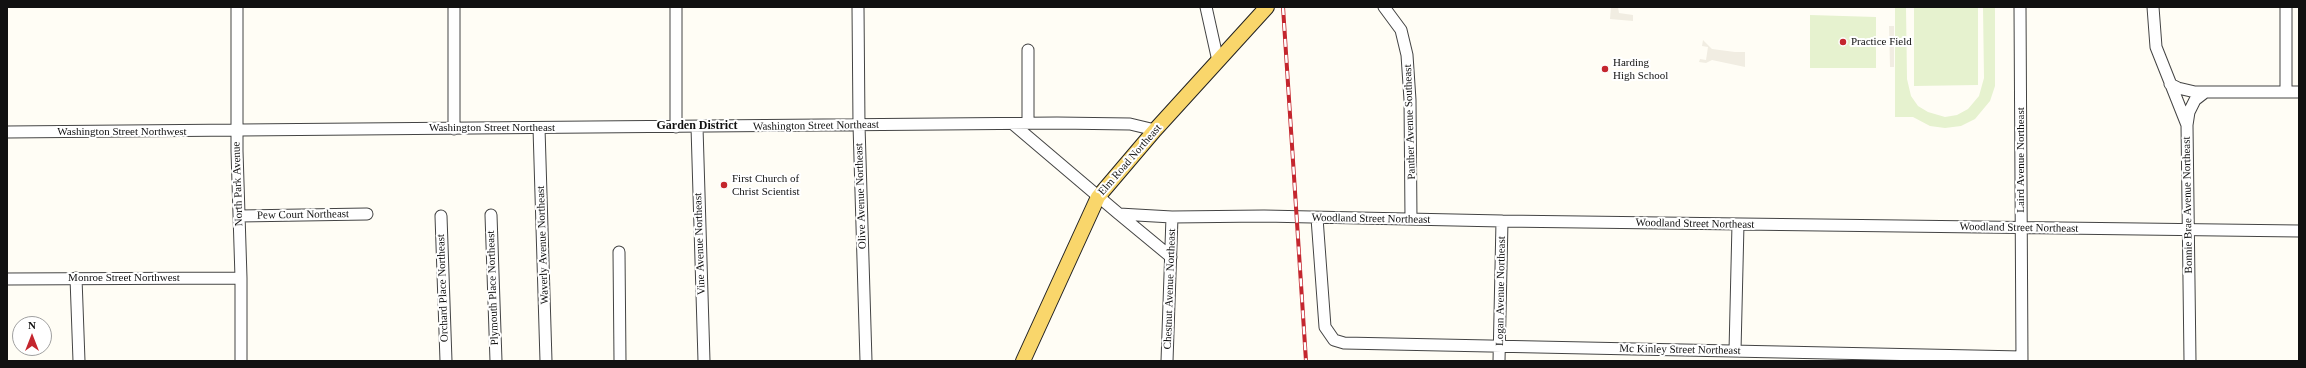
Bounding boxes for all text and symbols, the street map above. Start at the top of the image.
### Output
place label: Practice Field [1851,35,1912,49]
marker: Practice Field [1838,37,1848,47]
place label: Harding High School [1613,56,1668,82]
street label: Panther Avenue Southeast [1401,64,1419,180]
marker: Harding High School [1600,64,1610,74]
street label: Laird Avenue Northeast [2014,107,2028,213]
street label: Washington Street Northeast [753,118,879,134]
district label: Garden District [657,119,737,133]
street label: Washington Street Northeast [429,121,555,135]
street label: Elm Road Northeast [1096,122,1164,198]
street label: Washington Street Northwest [57,125,187,139]
street label: Bonnie Brae Avenue Northeast [2180,136,2196,274]
street label: North Park Avenue [230,141,246,227]
street label: Olive Avenue Northeast [853,143,869,249]
place label: First Church of Christ Scientist [732,172,800,198]
marker: First Church of Christ Scientist [719,180,729,190]
street label: Waverly Avenue Northeast [534,185,552,305]
street label: Vine Avenue Northeast [692,193,708,295]
street label: Pew Court Northeast [257,208,349,222]
street label: Woodland Street Northeast [1311,211,1431,227]
street label: Woodland Street Northeast [1635,216,1755,232]
street label: Woodland Street Northeast [1959,220,2079,236]
street label: Chestnut Avenue Northeast [1161,228,1179,350]
street label: Plymouth Place Northeast [484,230,502,346]
street label: Orchard Place Northeast [435,234,451,342]
street label: Logan Avenue Northeast [1493,236,1509,346]
street label: Monroe Street Northwest [68,271,180,285]
north arrow [12,316,52,356]
text: N [28,319,36,331]
street label: Mc Kinley Street Northeast [1619,342,1741,358]

